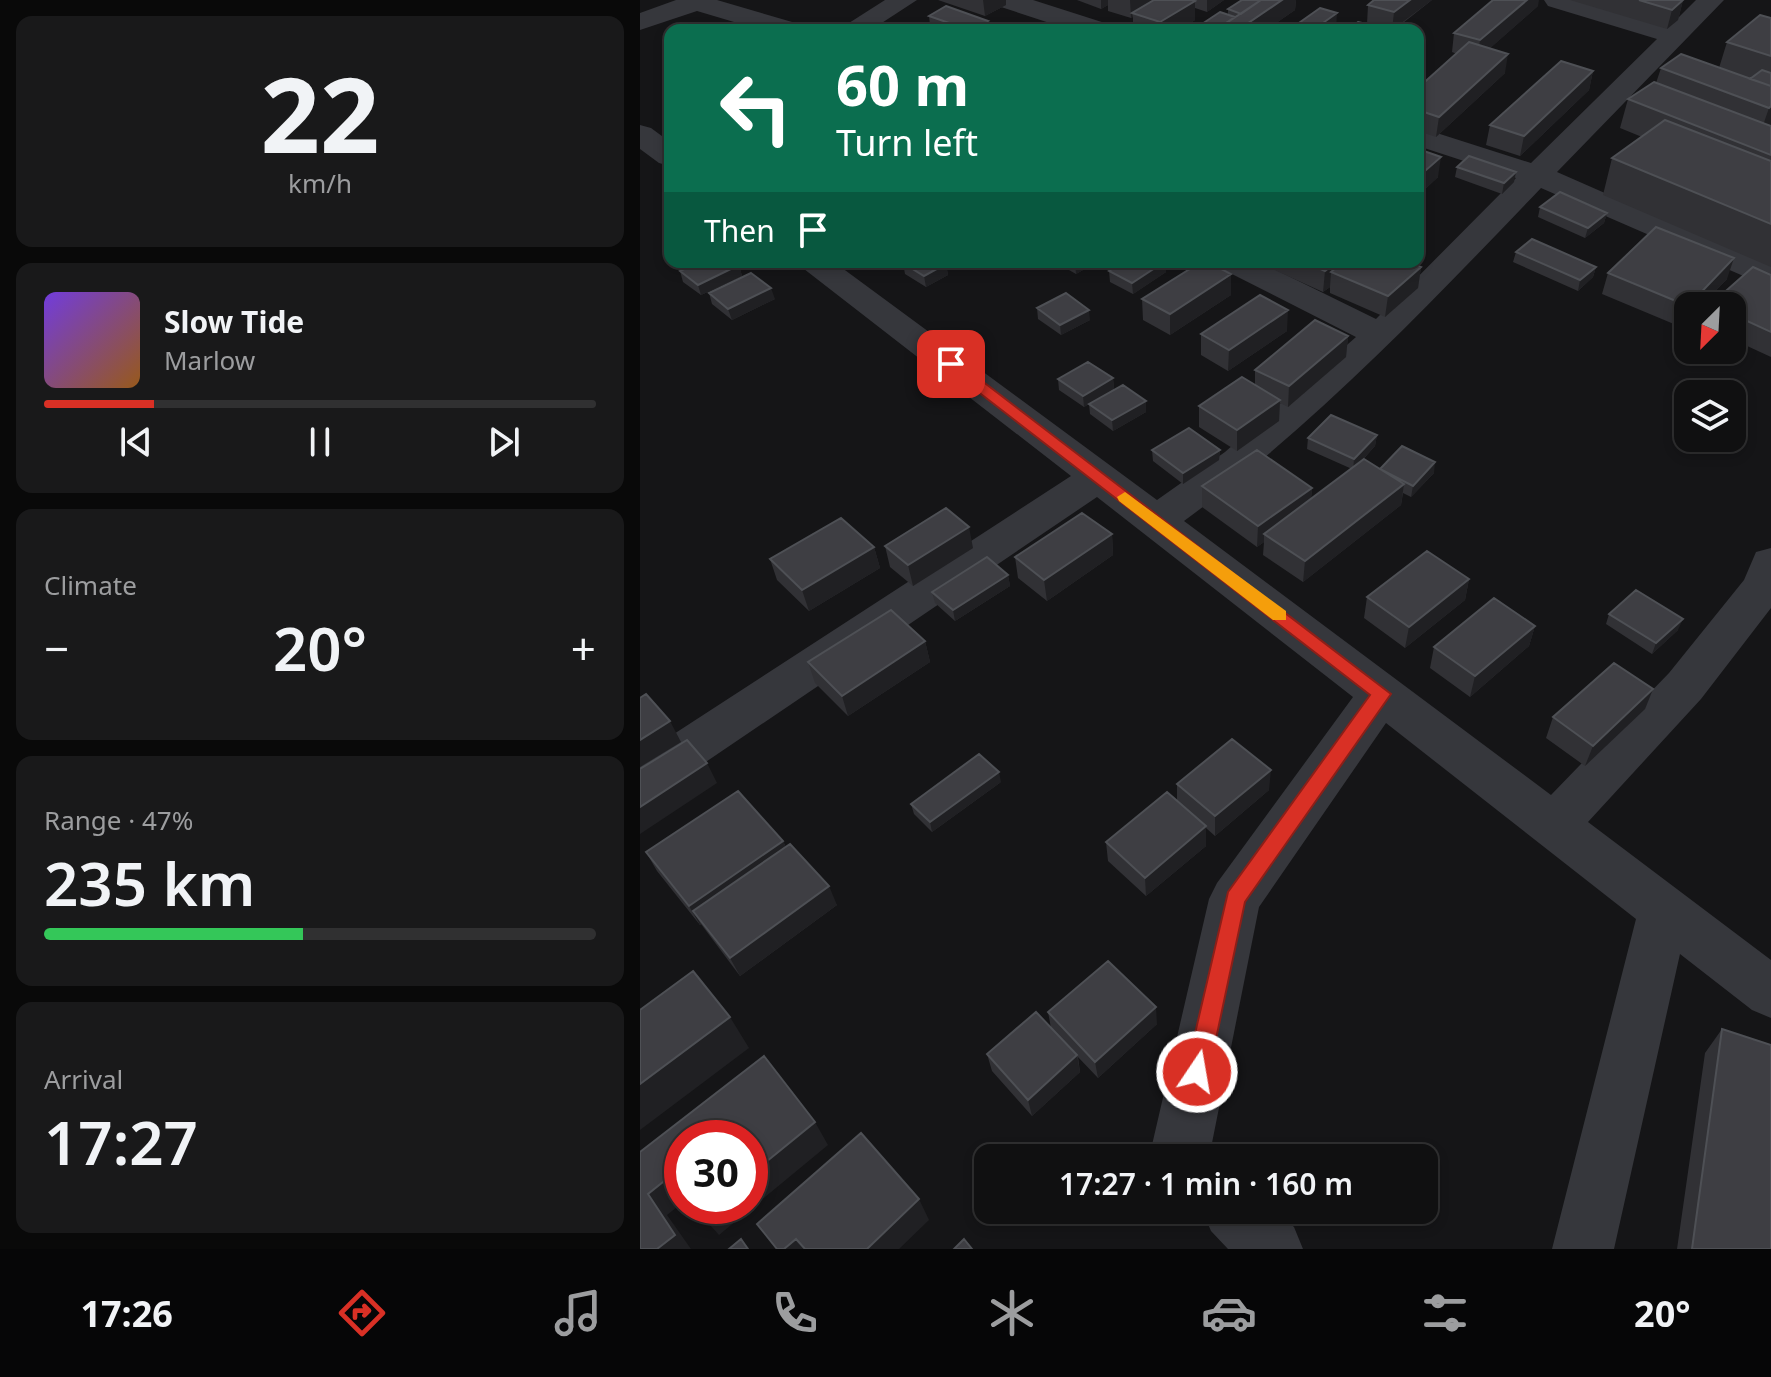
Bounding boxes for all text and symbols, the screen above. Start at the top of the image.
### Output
text: 22 [261,42,379,183]
text: 60 m [836,46,969,122]
icon: left [704,56,808,160]
text: Turn left [836,118,978,167]
text: km/h [288,165,352,201]
icon: arrive [791,208,835,252]
text: Then [704,210,775,251]
north arrow [1674,292,1746,364]
map controls [1674,292,1746,452]
text: Slow Tide [164,301,304,342]
pin [917,330,985,398]
text: Marlow [164,342,255,378]
icon: arrive [929,342,973,386]
button: layers [1674,380,1746,452]
icon: previous [114,420,158,464]
icon: pause [298,420,342,464]
icon: next [482,420,526,464]
text: Climate [44,567,137,603]
text: 20° [273,607,367,689]
text: − [44,618,69,678]
text: + [571,618,596,678]
text: Range · 47% [44,802,193,838]
text: 235 km [44,842,255,924]
position arrow [1155,1030,1239,1114]
text: Arrival [44,1061,123,1097]
text: 17:27 [44,1101,198,1183]
speed limit sign: 30 [664,1120,768,1224]
text: 17:27 · 1 min · 160 m [1059,1163,1353,1204]
icon: directions [334,1285,390,1341]
icon: music [550,1285,606,1341]
icon: phone [767,1285,823,1341]
icon: climate [984,1285,1040,1341]
icon: car [1201,1285,1257,1341]
icon: filters [1417,1285,1473,1341]
text: 17:26 [80,1289,173,1338]
text: 20° [1634,1289,1691,1338]

